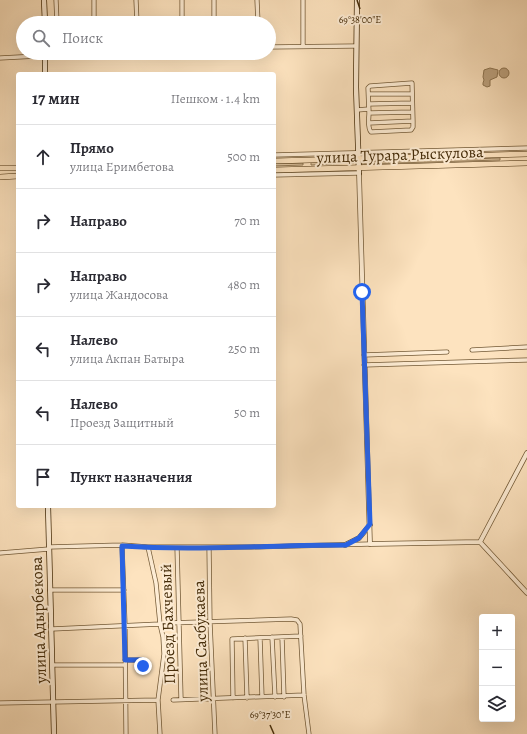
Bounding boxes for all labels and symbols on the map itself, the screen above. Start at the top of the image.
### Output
text: 69°38'00"E [339,13,381,26]
street label: улица Турара Рыскулова [315,141,484,169]
route start [353,283,371,301]
street label: улица Адырбекова [26,555,52,685]
street label: Проезд Бахчевый [155,563,181,685]
street label: улица Сасбукаева [188,579,214,703]
route end [134,657,152,675]
text: 69°37'30"E [250,708,290,721]

